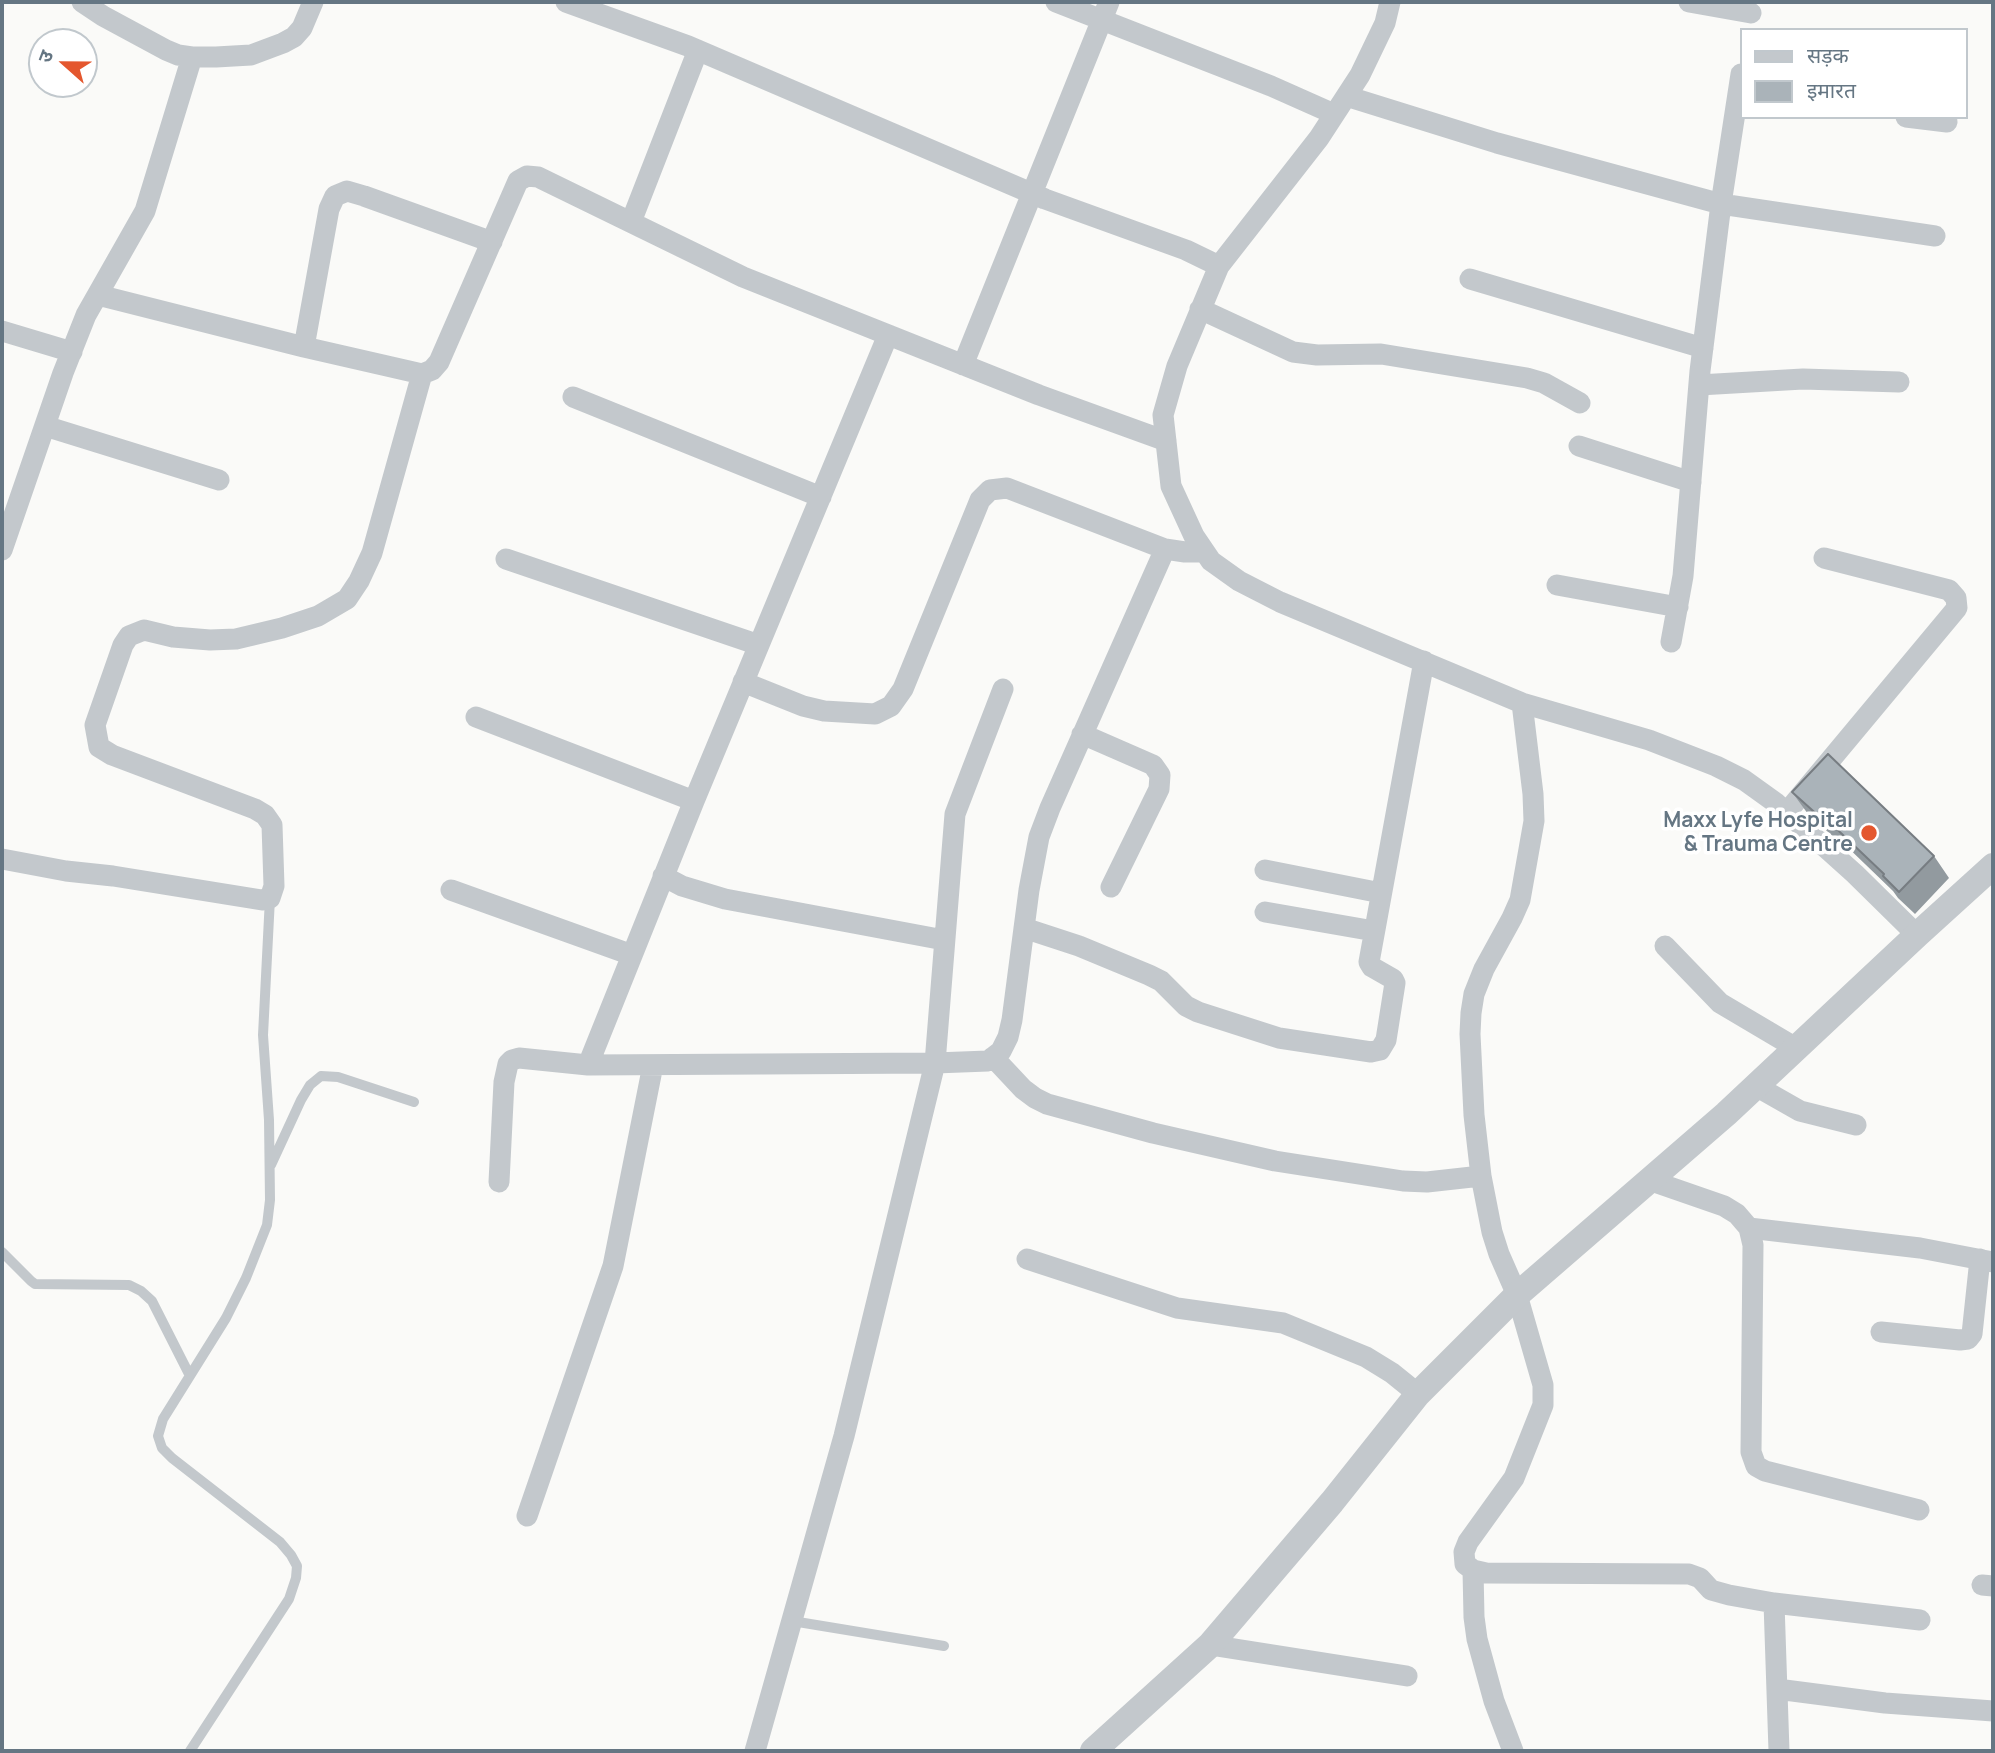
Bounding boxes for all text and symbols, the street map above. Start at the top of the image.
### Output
north arrow [28,28,98,98]
legend [1740,28,1967,119]
text: सड़क [1807,41,1849,69]
text: उ [31,46,59,66]
text: इमारत [1807,76,1856,104]
place label: Maxx Lyfe Hospital & Trauma Centre [1663,808,1853,858]
marker: Maxx Lyfe Hospital & Trauma Centre [1859,823,1879,843]

